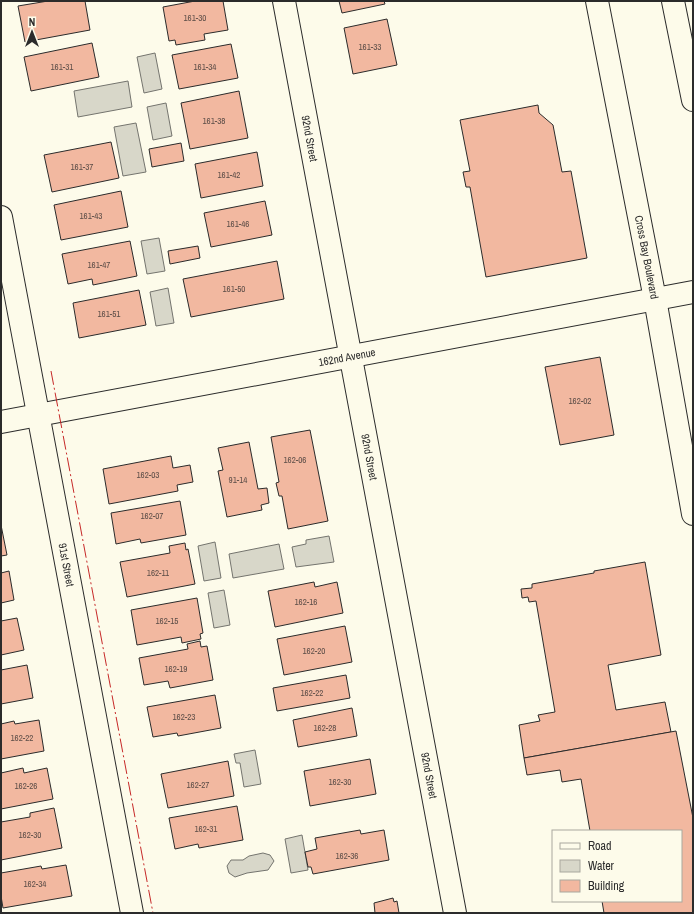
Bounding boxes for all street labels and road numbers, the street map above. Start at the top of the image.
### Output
street label: 92nd Street [299,114,321,163]
street label: Cross Bay Boulevard [632,214,662,300]
street label: 162nd Avenue [317,345,377,369]
street label: 92nd Street [358,433,381,482]
street label: 91st Street [56,542,77,588]
street label: 92nd Street [418,751,440,800]

